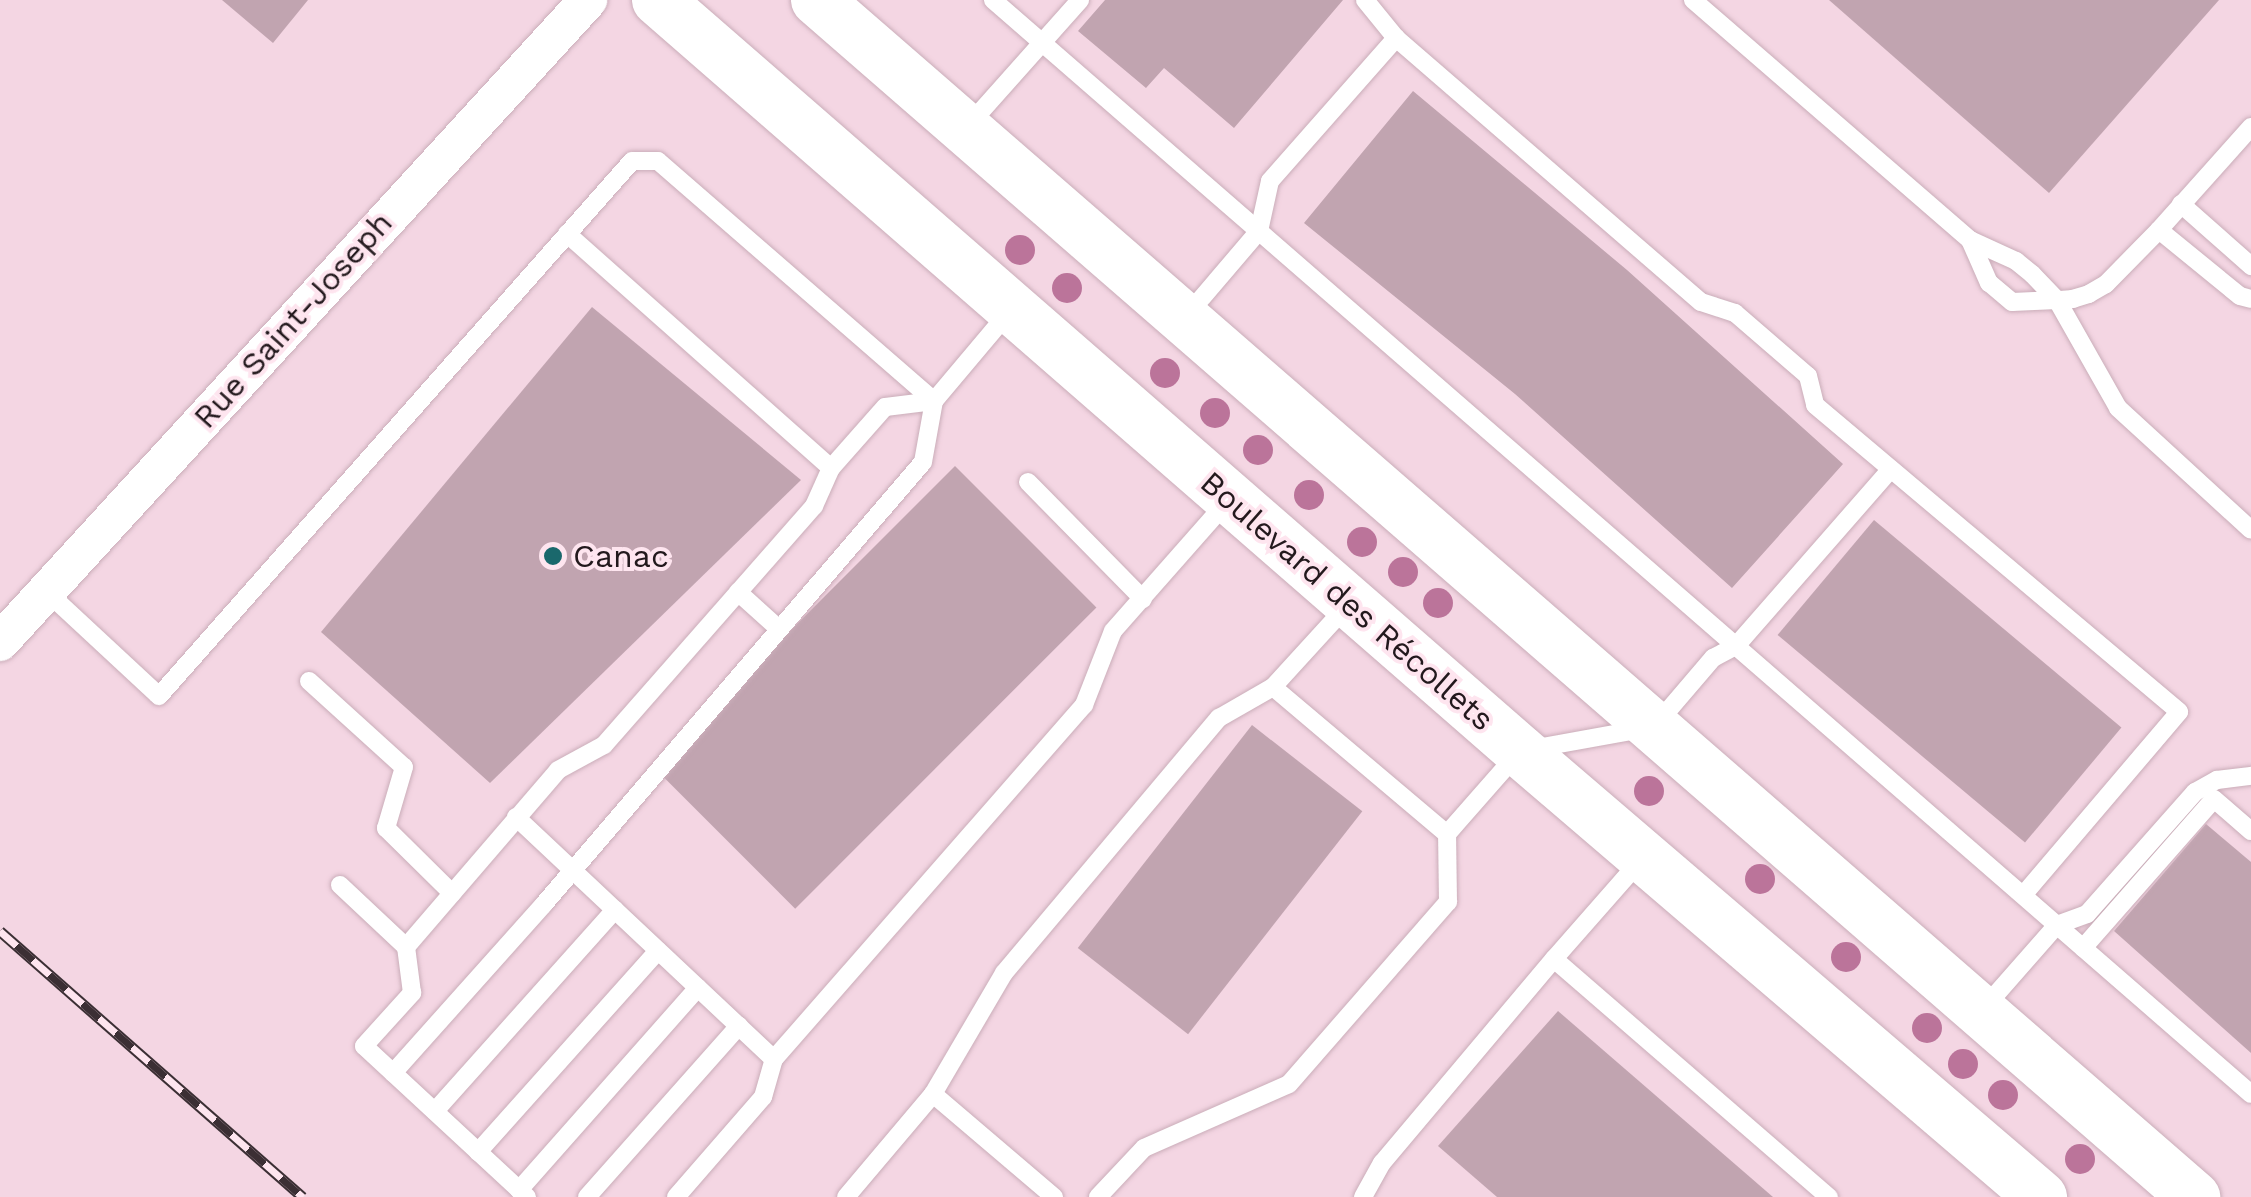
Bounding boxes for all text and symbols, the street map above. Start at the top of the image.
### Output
street label: Rue Saint-Joseph [186,204,400,436]
street label: Boulevard des Récollets [1193,463,1501,739]
place label: Canac [573,537,669,575]
marker: Canac [542,545,564,567]

